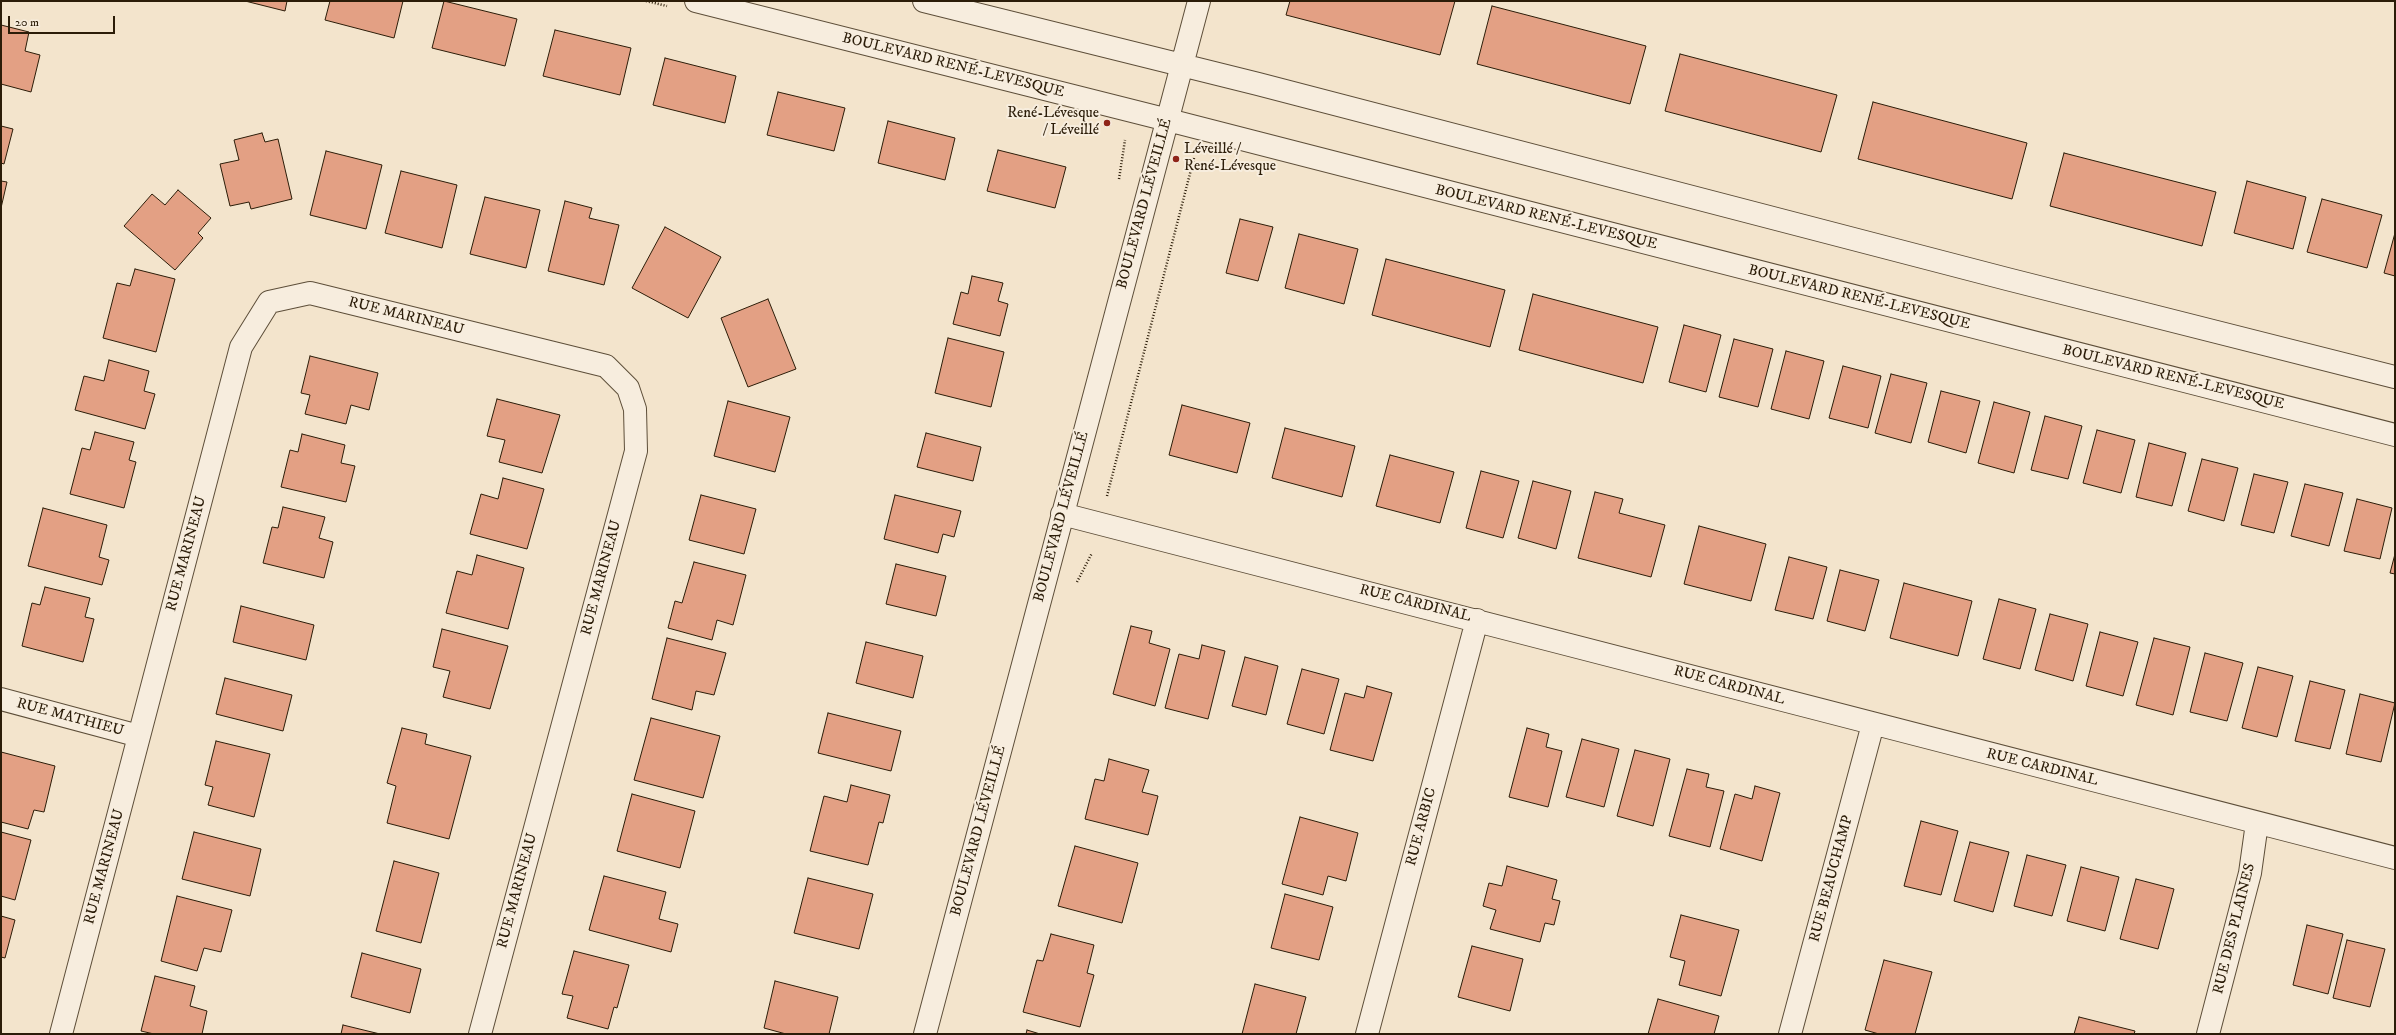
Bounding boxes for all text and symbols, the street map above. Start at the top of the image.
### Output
scale bar [10,8,117,34]
text: 20 m [15,15,39,30]
street label: BOULEVARD RENÉ-LEVESQUE [840,30,1066,102]
place label: René-Lévesque / Léveillé [1007,105,1099,140]
street label: BOULEVARD LÉVEILLÉ [1114,117,1176,291]
marker: René-Lévesque / Léveillé [1102,118,1112,128]
place label: Léveillé / René-Lévesque [1184,141,1276,176]
marker: Léveillé / René-Lévesque [1171,154,1181,164]
street label: BOULEVARD RENÉ-LEVESQUE [1433,182,1659,254]
street label: BOULEVARD RENÉ-LEVESQUE [1746,262,1972,334]
street label: RUE MARINEAU [346,294,466,340]
street label: BOULEVARD RENÉ-LEVESQUE [2060,342,2286,414]
street label: BOULEVARD LÉVEILLÉ [1031,430,1093,604]
street label: RUE MARINEAU [163,494,211,614]
street label: RUE MARINEAU [578,518,626,638]
street label: RUE CARDINAL [1357,581,1473,627]
street label: RUE CARDINAL [1672,663,1786,709]
street label: RUE MATHIEU [14,695,126,741]
street label: BOULEVARD LÉVEILLÉ [948,744,1010,918]
street label: RUE CARDINAL [1984,745,2100,791]
street label: RUE ARBIC [1403,786,1441,868]
street label: RUE MARINEAU [81,807,129,927]
street label: RUE BEAUCHAMP [1806,814,1858,944]
street label: RUE MARINEAU [494,831,542,951]
street label: RUE DES PLAINES [2210,862,2260,996]

